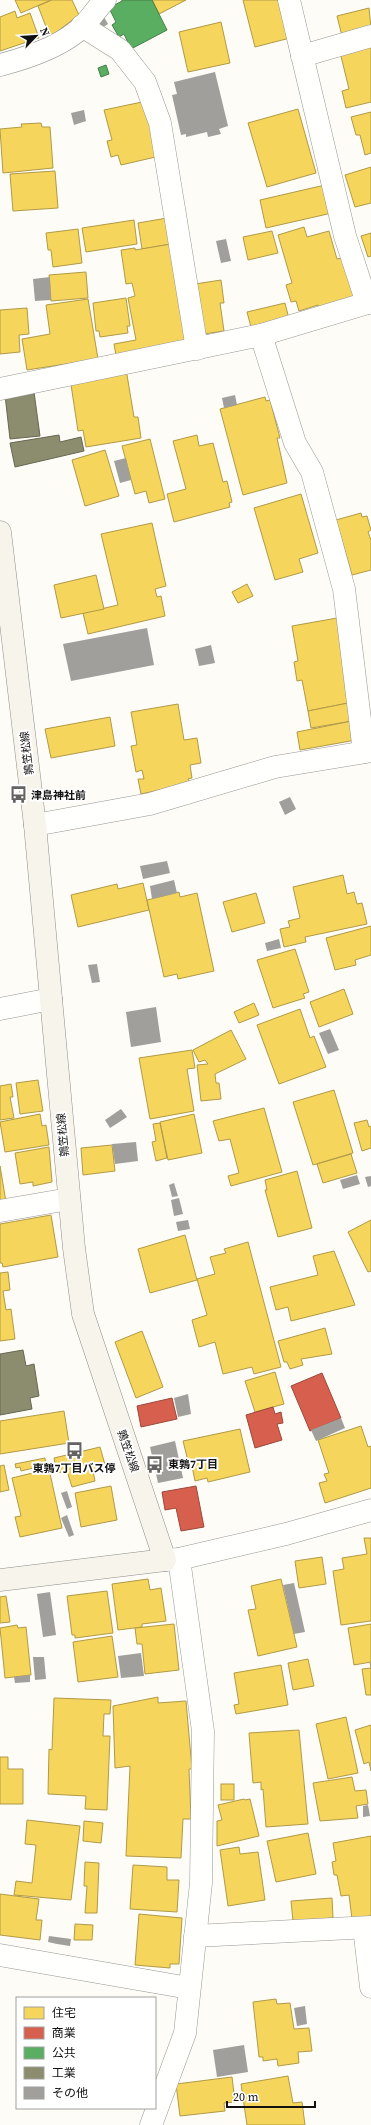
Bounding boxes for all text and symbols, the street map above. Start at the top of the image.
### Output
north arrow [16,16,56,56]
text: N [36,25,53,39]
street label: 鶉笠松線 [17,730,37,776]
bus stop icon: 津島神社前 [8,785,28,805]
place label: 津島神社前 [31,788,86,803]
street label: 鶉笠松線 [54,1112,72,1158]
street label: 鶉笠松線 [114,1428,142,1474]
bus stop icon: 東鶉7丁目バス停 [64,1440,84,1460]
bus stop icon: 東鶉7丁目 [145,1454,165,1474]
place label: 東鶉7丁目 [168,1457,218,1472]
place label: 東鶉7丁目バス停 [33,1461,115,1476]
legend [16,1997,156,2109]
text: 住宅 [52,2005,76,2021]
text: 商業 [52,2025,76,2041]
text: 公共 [52,2045,76,2061]
text: 工業 [52,2065,76,2081]
scale bar [227,2083,315,2109]
text: その他 [52,2085,88,2101]
text: 20 m [233,2089,259,2105]

